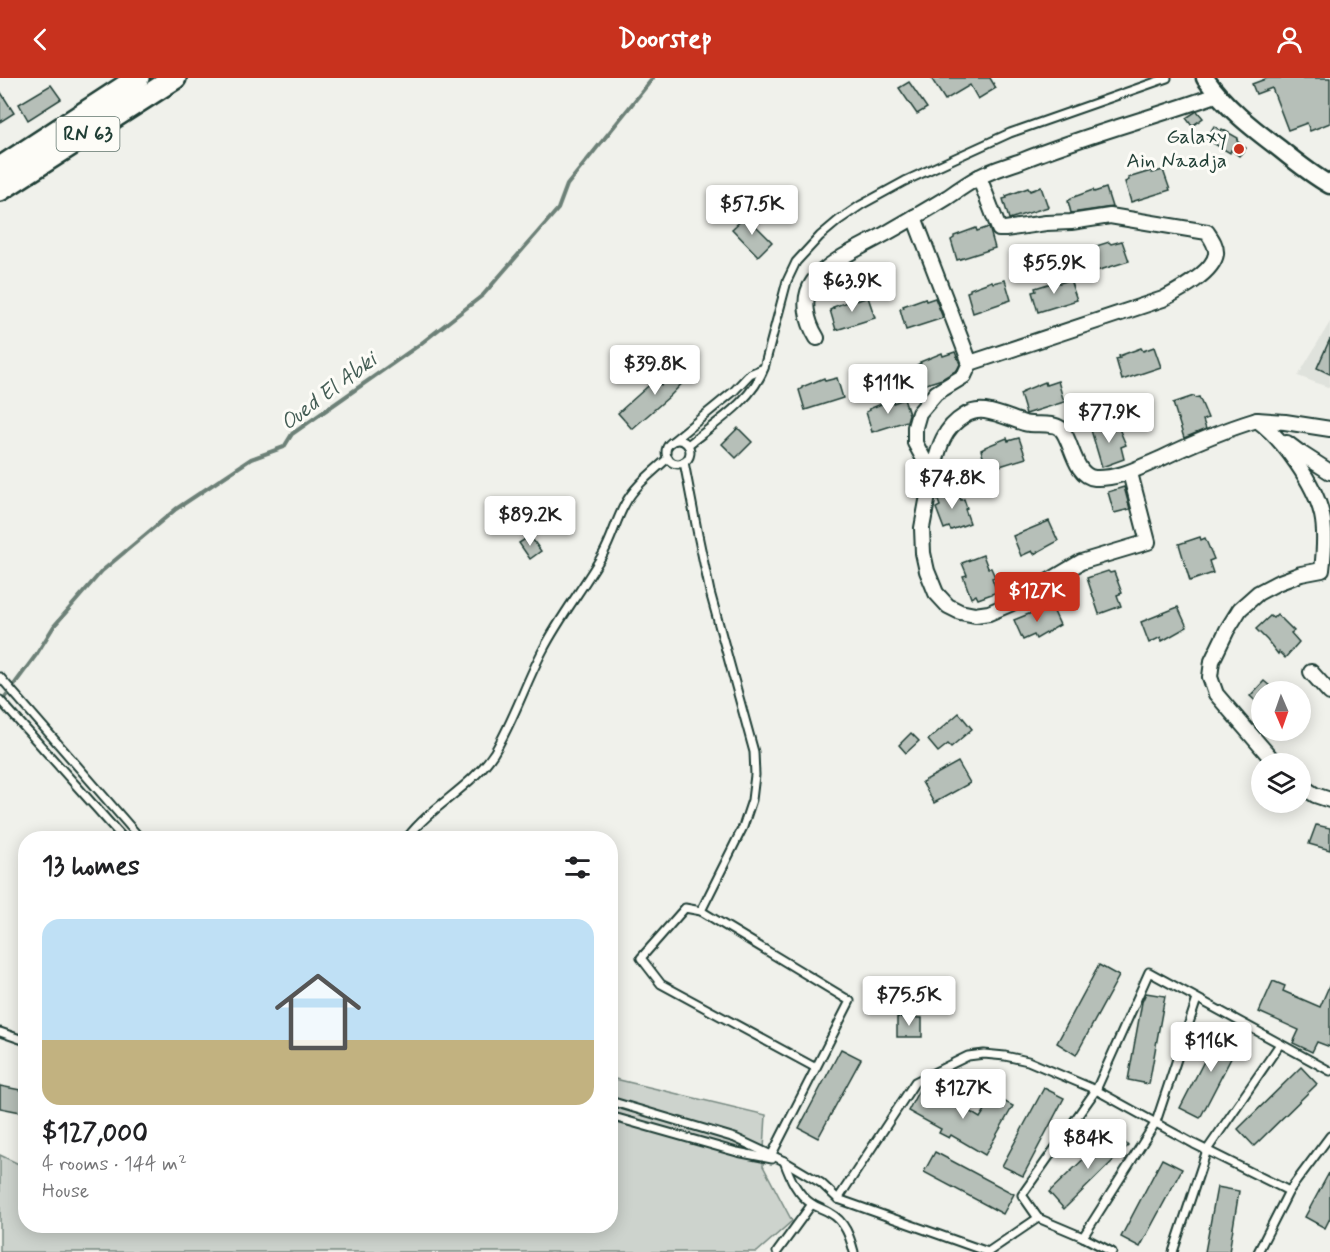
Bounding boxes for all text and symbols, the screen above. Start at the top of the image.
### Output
text: Doorstep [618,22,712,57]
icon: back [24,23,57,56]
icon: person [1273,23,1306,56]
road number: RN 63 [56,117,119,151]
place label: Galaxy Ain Naadja [1126,123,1227,175]
marker: Galaxy Ain Naadja [1232,142,1246,156]
pin: $57.5K [703,185,801,236]
text: $57.5K [720,191,784,218]
pin: $55.9K [1005,244,1103,295]
text: $55.9K [1023,250,1085,277]
pin: $63.9K [803,262,901,313]
text: $63.9K [823,268,881,295]
water label: Oued El Abki [275,345,385,437]
pin: $39.8K [606,345,704,396]
text: $39.8K [624,351,686,378]
pin: $111K [846,364,930,415]
text: $111K [862,370,914,397]
pin: $77.9K [1060,393,1158,444]
text: $77.9K [1078,399,1140,426]
pin: $74.8K [903,459,1001,510]
text: $74.8K [919,465,985,492]
pin: $89.2K [481,496,579,547]
text: $89.2K [498,502,562,529]
pin: $127K [995,572,1079,623]
text: $127K [1009,578,1065,605]
north arrow [1251,681,1311,741]
map controls [1251,681,1311,813]
button: layers [1251,753,1311,813]
text: 13 homes [42,850,140,884]
icon: filters [561,851,594,884]
icon: home [264,958,372,1066]
pin: $75.5K [860,976,958,1027]
text: $75.5K [877,982,941,1009]
pin: $116K [1169,1022,1253,1073]
text: $116K [1185,1028,1237,1055]
pin: $127K [921,1069,1005,1120]
text: $127K [935,1075,991,1102]
text: $127,000 [42,1117,148,1151]
pin: $84K [1052,1119,1124,1170]
text: $84K [1063,1125,1113,1152]
text: 4 rooms · 144 m² [42,1151,187,1178]
text: House [42,1178,89,1205]

